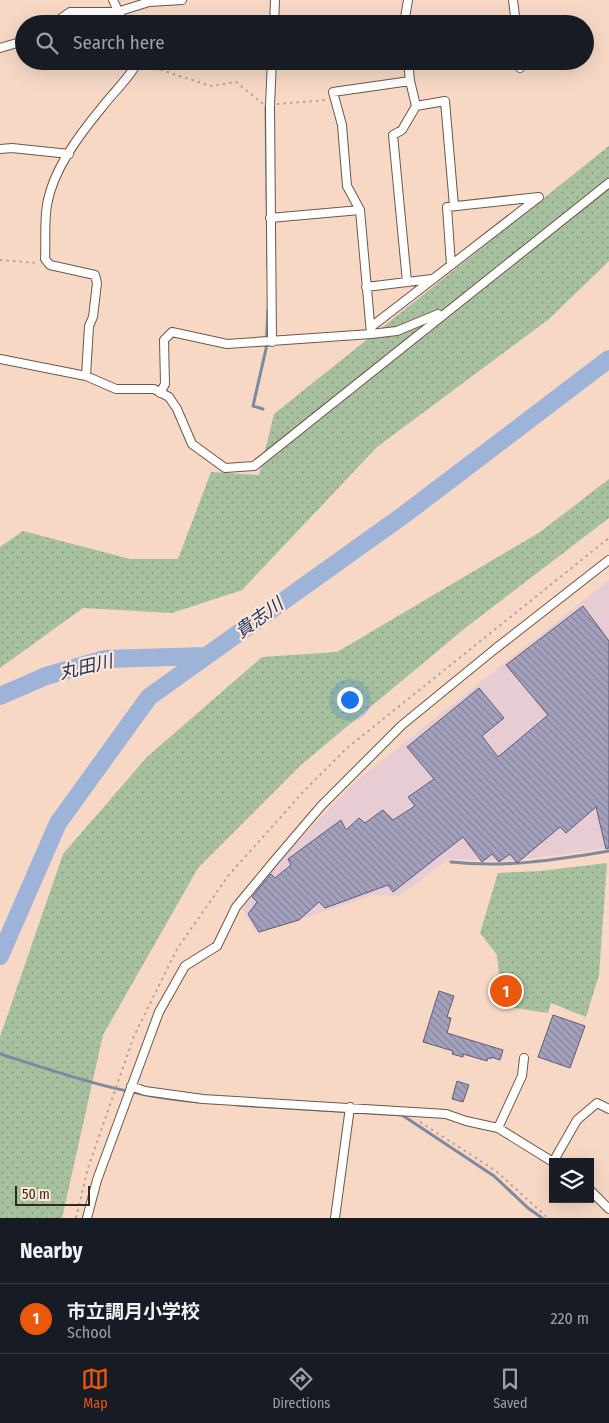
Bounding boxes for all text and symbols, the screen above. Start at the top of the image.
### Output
search box [15,15,594,70]
icon: search [33,29,61,57]
text: Search here [73,31,165,54]
water label: 貴志川 [231,592,289,643]
water label: 丸田川 [57,650,117,684]
your location [337,687,363,713]
pin: 1 [490,972,522,1010]
map controls [549,1158,594,1203]
button: layers [549,1158,594,1203]
scale bar [15,1183,90,1206]
text: 50 m [22,1186,50,1203]
text: Nearby [20,1238,82,1264]
text: 市立調月小学校 [67,1300,200,1323]
text: 1 [33,1309,39,1328]
text: 220 m [550,1309,589,1328]
text: School [67,1323,111,1342]
tab: Map [81,1365,109,1412]
tab: Directions [272,1365,330,1412]
tab: Saved [493,1365,528,1412]

